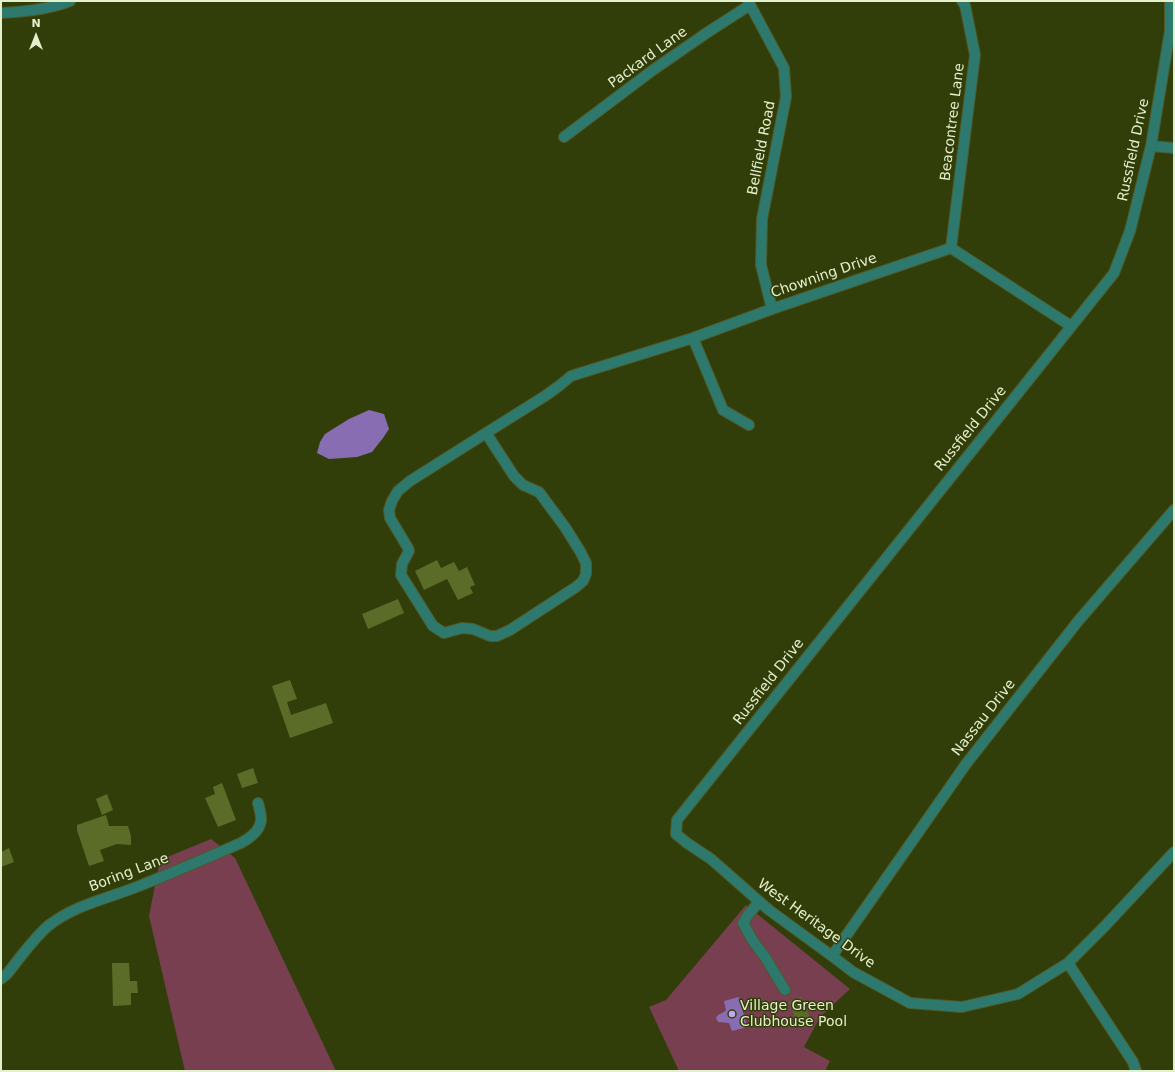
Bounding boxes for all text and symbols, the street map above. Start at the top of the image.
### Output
north arrow [16,16,56,56]
text: N [31,17,41,30]
street label: Packard Lane [605,24,691,92]
street label: Beacontree Lane [937,62,969,182]
street label: Russfield Drive [1115,97,1153,203]
street label: Bellfield Road [745,99,779,197]
street label: Chowning Drive [769,250,879,302]
street label: Russfield Drive [932,383,1010,475]
street label: Russfield Drive [730,636,808,728]
street label: Nassau Drive [949,676,1019,760]
street label: Boring Lane [87,850,171,896]
street label: West Heritage Drive [754,876,878,972]
place label: Village Green Clubhouse Pool [740,998,847,1030]
marker: Village Green Clubhouse Pool [727,1009,737,1019]

